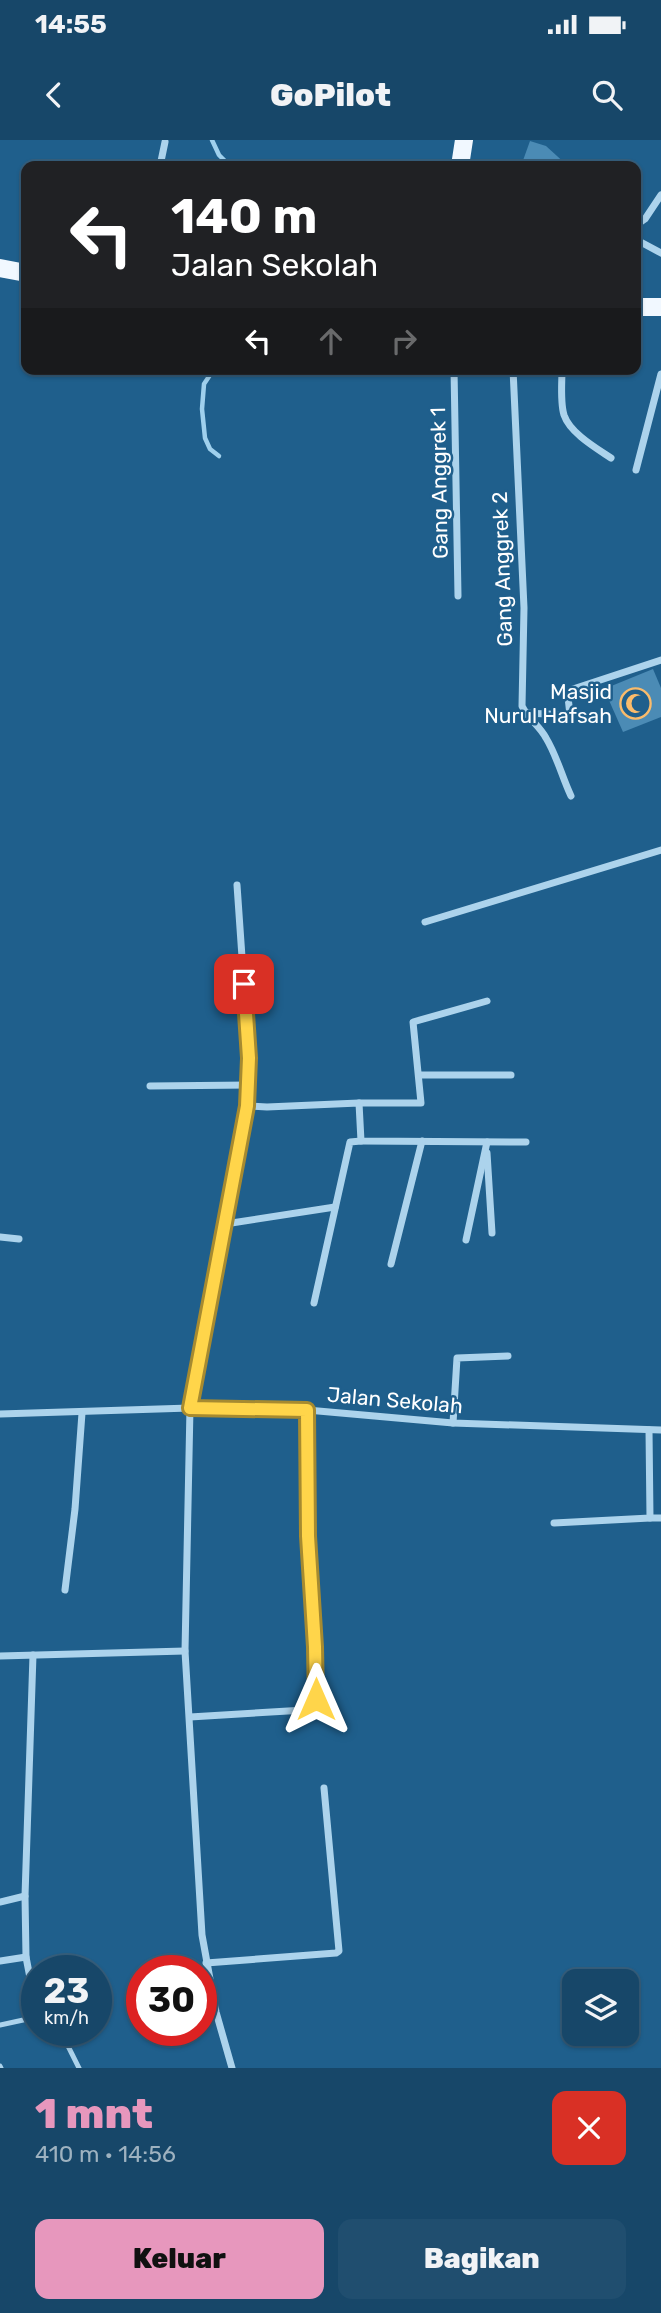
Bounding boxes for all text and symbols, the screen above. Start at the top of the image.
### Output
text: 14:55 [35,9,107,40]
icon: back [35,76,73,114]
text: GoPilot [270,76,391,114]
icon: search [588,76,626,114]
text: 140 m [171,187,317,245]
icon: left [56,189,147,280]
text: Jalan Sekolah [171,246,378,284]
icon: left [239,322,277,360]
icon: ahead [312,322,350,360]
icon: right [385,322,423,360]
street label: Gang Anggrek 1 [425,407,453,559]
street label: Gang Anggrek 2 [487,491,517,647]
place label: Masjid Nurul Hafsah [484,679,612,728]
mosque icon: Masjid Nurul Hafsah [618,686,652,720]
pin [214,954,274,1014]
icon: arrive [225,965,263,1003]
street label: Jalan Sekolah [326,1382,464,1418]
position arrow [279,1662,353,1736]
speed limit sign: 30 [126,1955,217,2046]
map controls [562,1969,639,2046]
button: layers [562,1969,639,2046]
text: 23 [44,1970,89,2012]
text: km/h [44,2007,89,2029]
text: 1 mnt [35,2089,153,2139]
button: close [552,2091,626,2165]
text: 410 m · 14:56 [35,2140,176,2168]
button: Keluar [35,2219,324,2299]
button: Bagikan [338,2219,626,2299]

